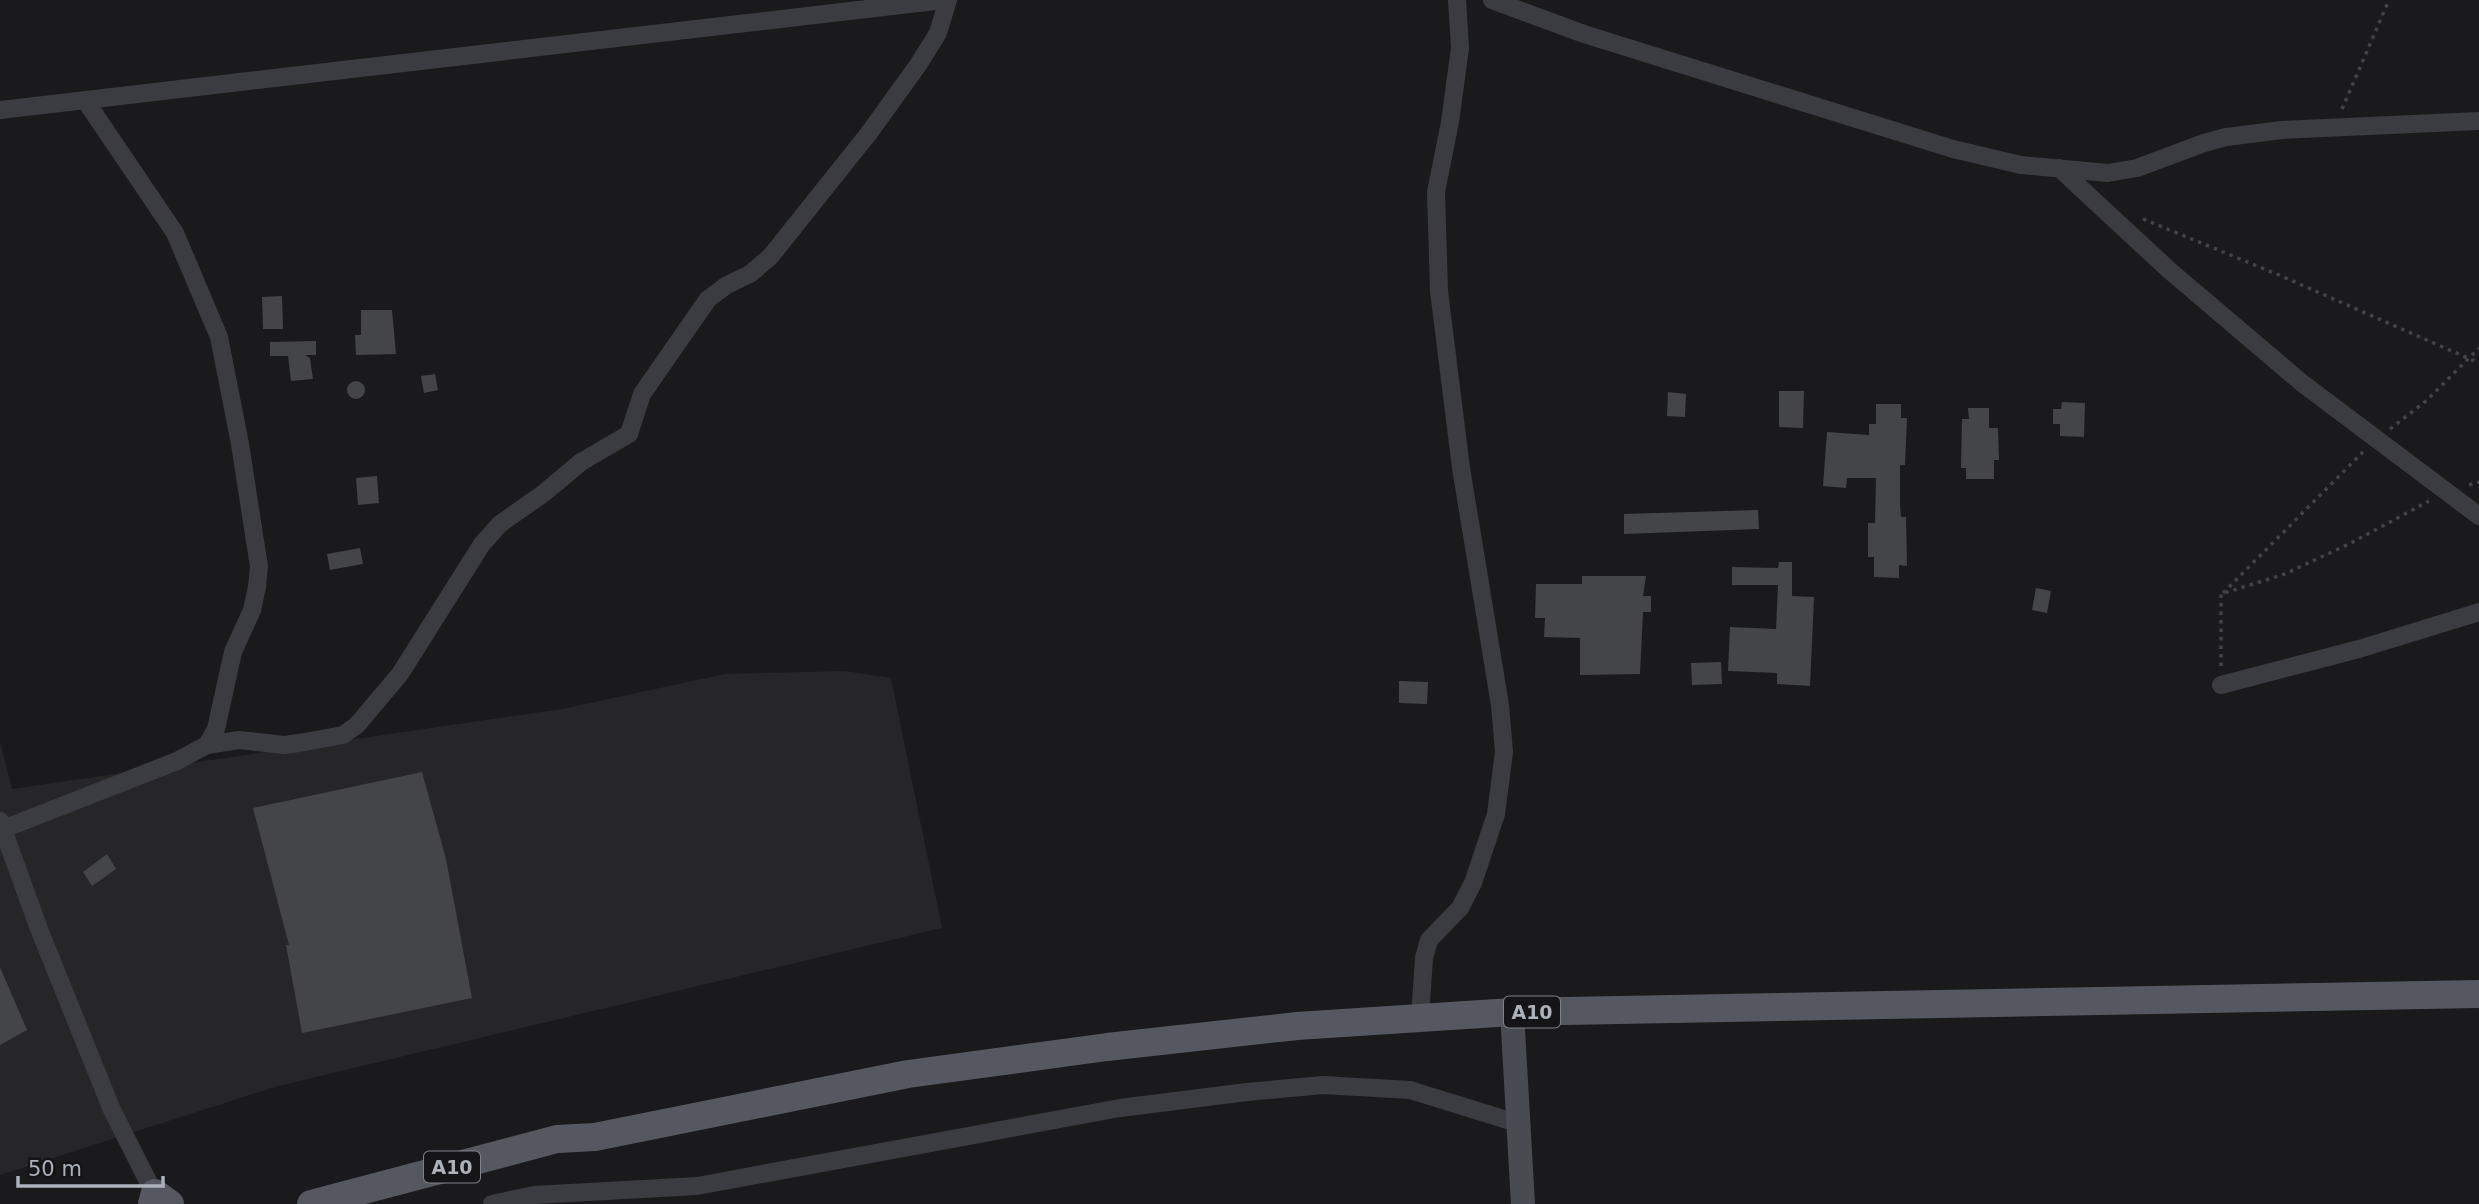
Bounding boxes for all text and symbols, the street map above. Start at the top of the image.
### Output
road number: A10 [1504,996,1560,1028]
scale bar [18,1144,163,1188]
road number: A10 [424,1152,480,1182]
text: 50 m [28,1157,82,1181]

